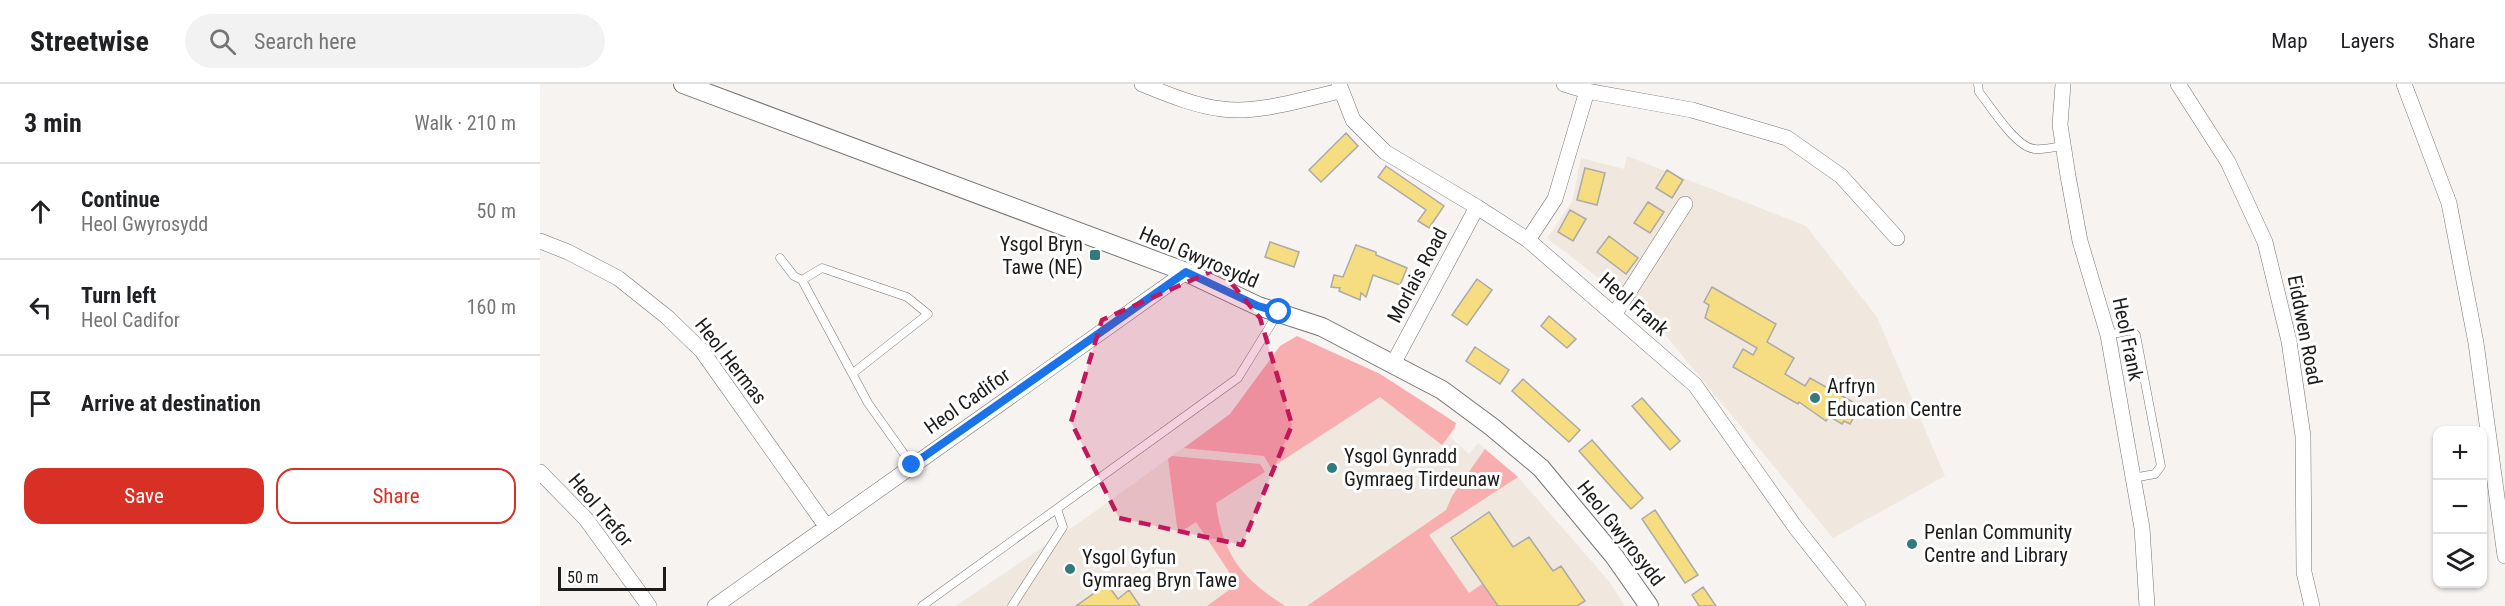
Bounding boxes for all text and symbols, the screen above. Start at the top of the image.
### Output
search box [185,14,605,68]
text: Streetwise [30,25,149,58]
icon: search [206,25,239,58]
text: Search here [254,29,356,54]
text: Map [2271,29,2308,53]
text: Layers [2341,29,2395,53]
text: Share [2428,29,2475,53]
text: 3 min [24,108,82,138]
text: Walk · 210 m [415,111,516,135]
text: Continue [81,187,160,212]
icon: ahead [24,195,57,228]
text: 50 m [477,199,516,223]
text: Heol Gwyrosydd [81,212,208,236]
street label: Heol Gwyrosydd [1136,221,1262,293]
street label: Morlais Road [1382,224,1452,326]
place label: Ysgol Bryn Tawe (NE) [1000,232,1083,279]
marker: Ysgol Bryn Tawe (NE) [1088,248,1102,262]
street label: Heol Frank [1594,267,1674,341]
street label: Eiddwen Road [2283,273,2327,387]
text: Turn left [81,283,156,308]
icon: left [24,291,57,324]
text: 160 m [467,295,516,319]
street label: Heol Frank [2107,295,2149,383]
route start [1265,298,1291,324]
text: Heol Cadifor [81,308,180,332]
street label: Heol Hermas [690,313,772,409]
street label: Heol Cadifor [920,363,1014,439]
place label: Arfryn Education Centre [1827,374,1962,421]
icon: arrive [24,387,57,420]
text: Arrive at destination [81,391,261,416]
marker: Arfryn Education Centre [1808,391,1822,405]
map controls [2433,426,2487,588]
button: + [2433,426,2487,480]
place label: Ysgol Gynradd Gymraeg Tirdeunaw [1344,444,1500,491]
route end [898,451,924,477]
marker: Ysgol Gynradd Gymraeg Tirdeunaw [1325,461,1339,475]
button: Save [24,468,264,524]
button: Share [276,468,516,524]
street label: Heol Trefor [564,469,638,551]
street label: Heol Gwyrosydd [1572,475,1670,591]
button: − [2433,480,2487,534]
place label: Penlan Community Centre and Library [1924,520,2072,567]
button: layers [2433,534,2487,588]
marker: Penlan Community Centre and Library [1905,537,1919,551]
place label: Ysgol Gyfun Gymraeg Bryn Tawe [1082,545,1237,592]
marker: Ysgol Gyfun Gymraeg Bryn Tawe [1063,562,1077,576]
scale bar [558,564,666,592]
text: 50 m [567,568,599,587]

